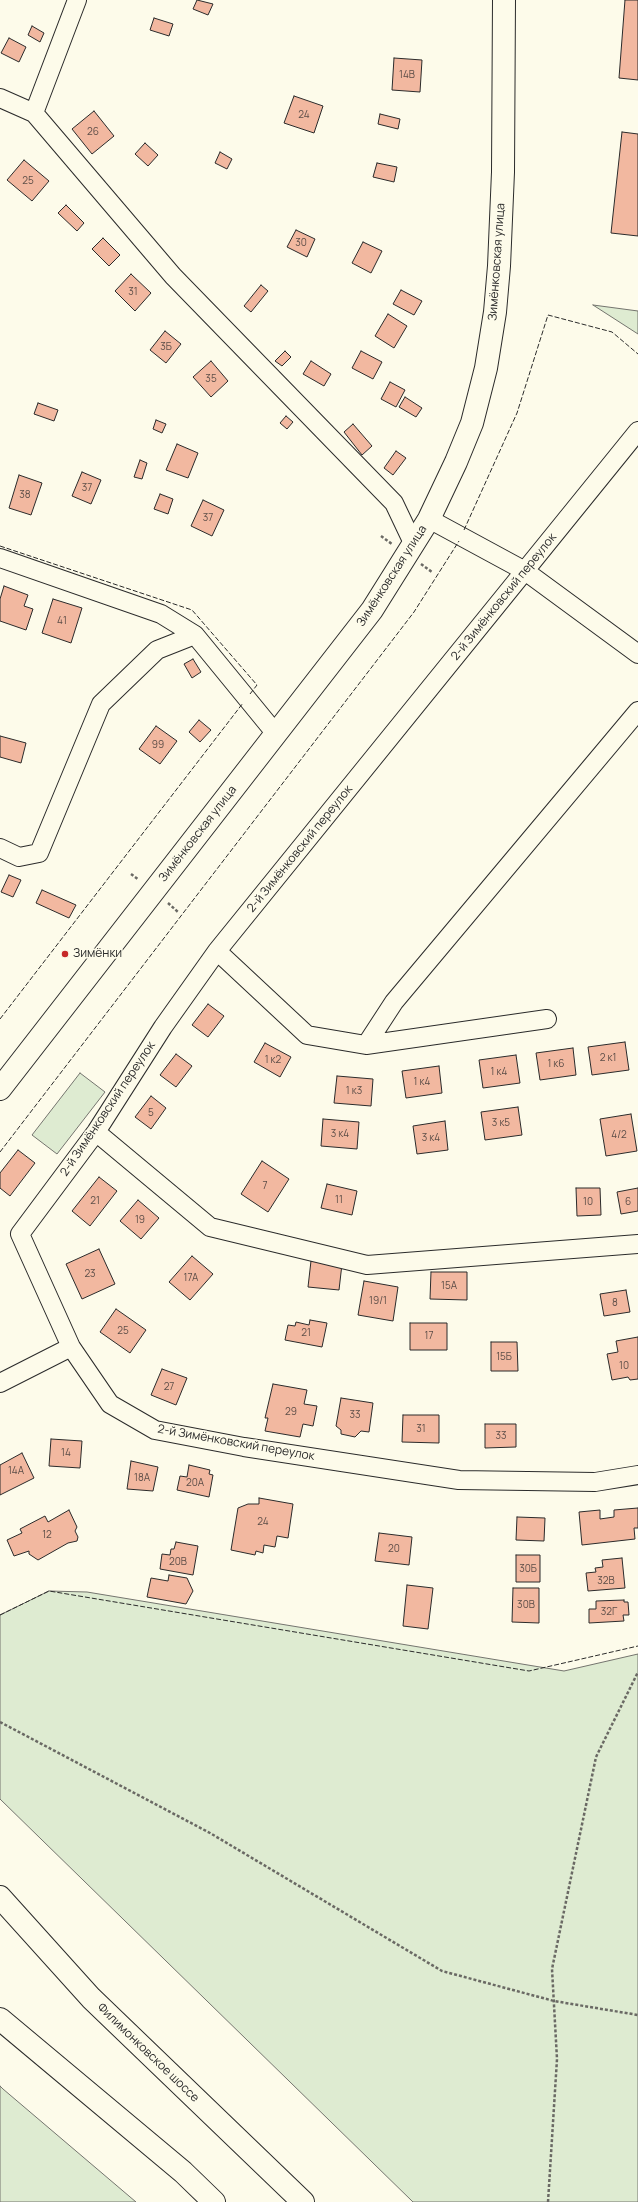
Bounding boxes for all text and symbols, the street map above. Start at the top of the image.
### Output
house number: 14В [399,69,415,81]
house number: 24 [298,109,310,121]
house number: 26 [87,126,99,138]
house number: 25 [22,175,34,187]
street label: Зимёнковская улица [486,203,508,321]
house number: 30 [295,237,307,249]
house number: 31 [128,286,138,298]
house number: 3Б [160,341,172,353]
house number: 35 [205,373,217,385]
house number: 37 [82,482,92,494]
house number: 38 [19,489,31,501]
house number: 37 [203,512,213,524]
street label: Зимёнковская улица [354,523,430,629]
street label: 2-й Зимёнковский переулок [448,531,560,663]
house number: 41 [57,615,67,627]
house number: 99 [152,739,164,751]
street label: Зимёнковская улица [156,783,240,885]
street label: 2-й Зимёнковский переулок [244,783,356,915]
place label: Зимёнки [73,947,122,961]
marker: Зимёнки [60,949,70,959]
street label: 2-й Зимёнковский переулок [57,1039,159,1179]
house number: 2 к1 [600,1052,616,1064]
house number: 1 к2 [265,1054,281,1066]
house number: 1 к6 [547,1058,565,1070]
house number: 1 к4 [491,1066,507,1078]
house number: 1 к4 [414,1076,430,1088]
house number: 1 к3 [346,1085,362,1097]
house number: 5 [148,1107,154,1119]
house number: 3 к5 [492,1117,510,1129]
house number: 3 к4 [331,1128,349,1140]
house number: 4/2 [611,1129,627,1141]
house number: 3 к4 [422,1132,440,1144]
house number: 7 [262,1180,268,1192]
house number: 11 [335,1194,343,1206]
house number: 21 [90,1195,100,1207]
house number: 10 [583,1196,593,1208]
house number: 6 [625,1196,631,1208]
house number: 19 [135,1214,145,1226]
house number: 23 [84,1268,96,1280]
house number: 17А [184,1272,198,1284]
house number: 15А [441,1280,457,1292]
house number: 19/1 [369,1295,387,1307]
house number: 8 [612,1297,618,1309]
house number: 25 [117,1325,129,1337]
house number: 21 [301,1327,311,1339]
house number: 17 [425,1330,433,1342]
house number: 15Б [496,1351,512,1363]
house number: 10 [619,1360,629,1372]
house number: 27 [164,1381,174,1393]
house number: 29 [285,1406,297,1418]
house number: 33 [349,1409,361,1421]
street label: 2-й Зимёнковский переулок [156,1422,316,1464]
house number: 31 [416,1423,426,1435]
house number: 33 [495,1430,507,1442]
house number: 14 [61,1447,71,1459]
house number: 14А [8,1465,24,1477]
house number: 18А [134,1472,150,1484]
house number: 20А [186,1477,204,1489]
house number: 24 [257,1516,269,1528]
house number: 12 [42,1529,52,1541]
house number: 20 [388,1543,400,1555]
house number: 20В [169,1556,187,1568]
house number: 30Б [519,1563,537,1575]
house number: 32В [597,1575,615,1587]
house number: 30В [517,1599,535,1611]
house number: 32Г [601,1606,617,1618]
street label: Филимонковское шоссе [94,2001,202,2105]

